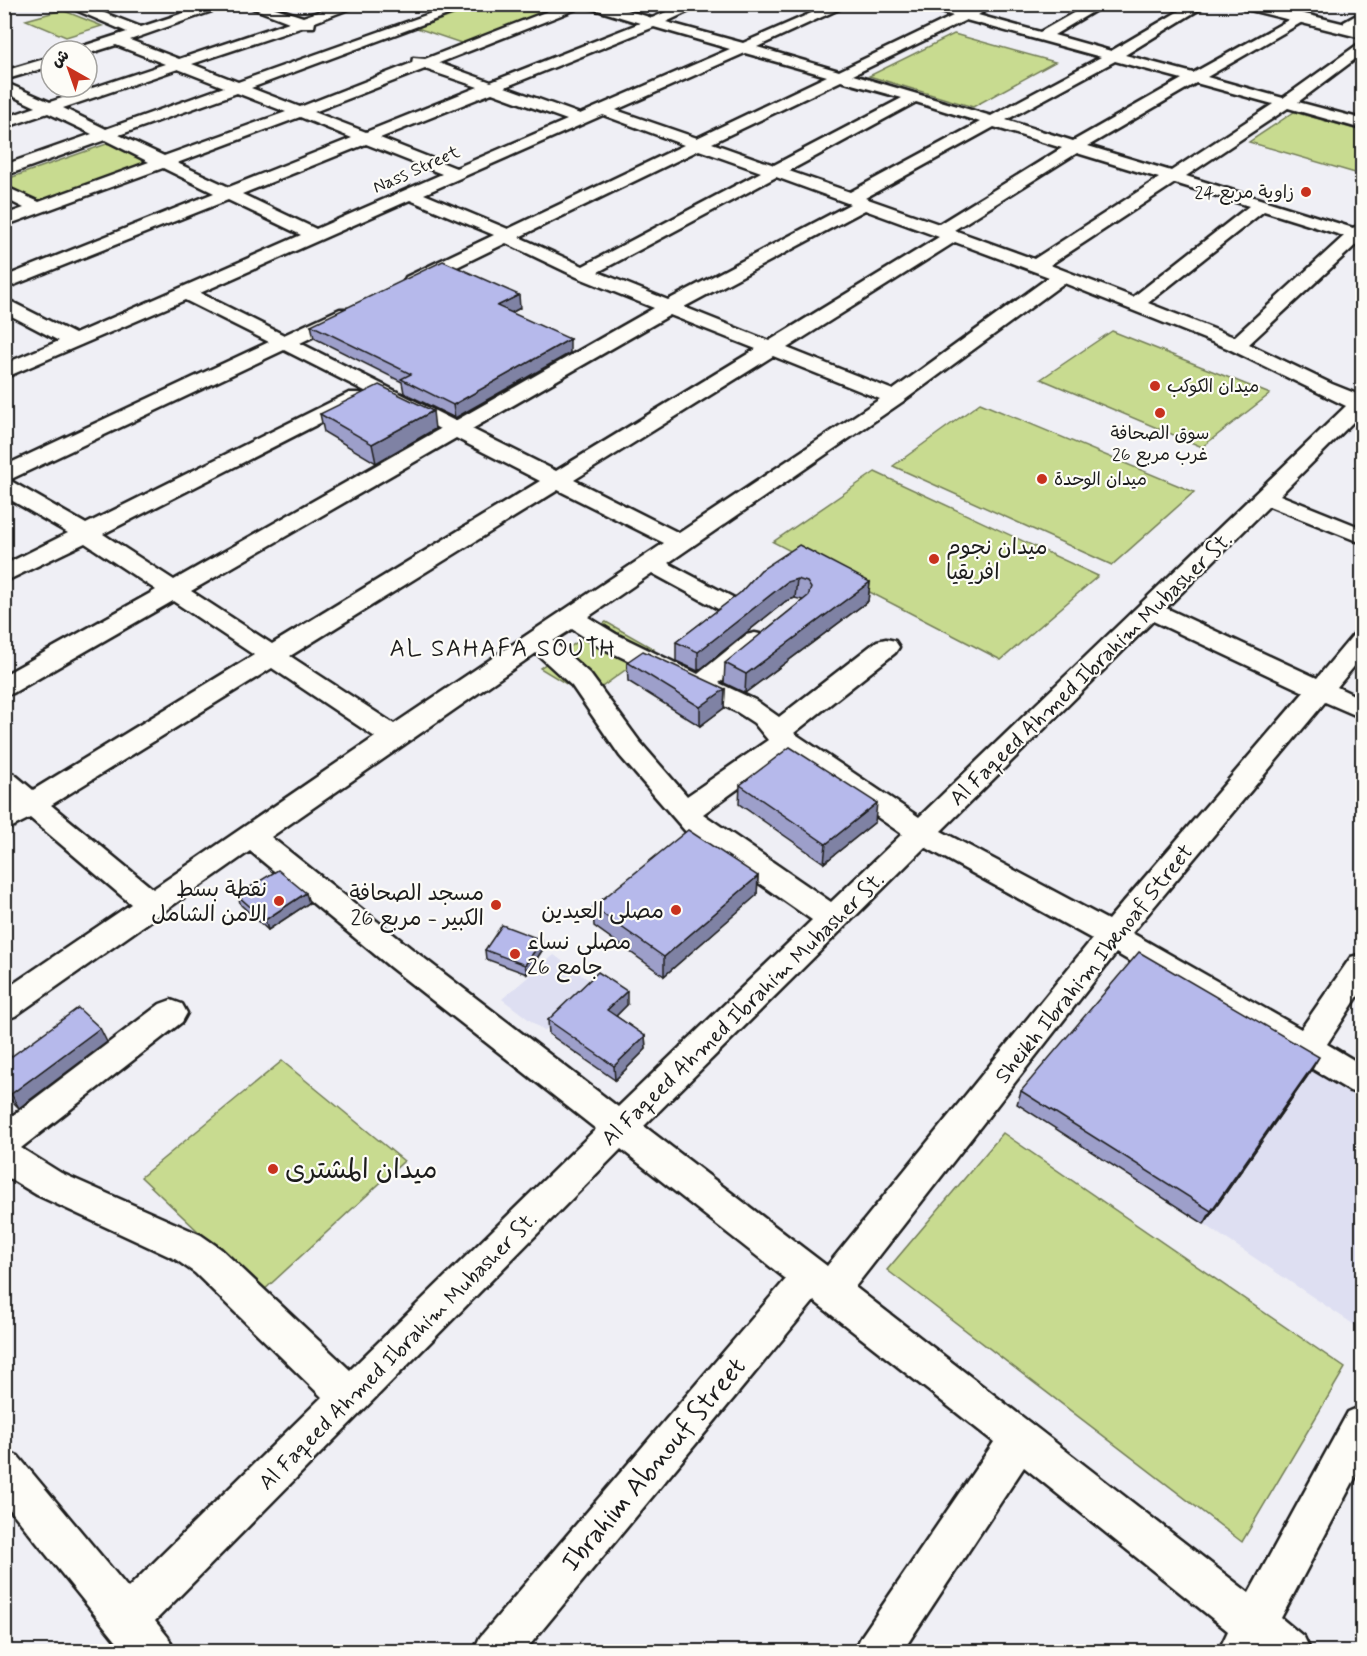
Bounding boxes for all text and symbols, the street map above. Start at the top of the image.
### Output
north arrow [39,39,99,99]
text: ش [47,45,74,72]
street label: Nass Street [369,140,464,200]
place label: زاوية مربع 24 [1195,181,1294,205]
marker: زاوية مربع 24 [1299,185,1313,199]
place label: ميدان الكوكب [1167,375,1259,399]
marker: ميدان الكوكب [1148,379,1162,393]
marker: سوق الصحافة غرب مربع 26 [1153,406,1167,420]
place label: سوق الصحافة غرب مربع 26 [1111,422,1210,467]
place label: ميدان الوحدة [1054,468,1147,492]
marker: ميدان الوحدة [1035,472,1049,486]
street label: Al Faqeed Ahmed Ibrahim Mubasher St. [944,526,1239,813]
place label: ميدان نجوم افريقيا [946,534,1048,587]
marker: ميدان نجوم افريقيا [927,552,941,566]
district label: AL SAHAFA SOUTH [390,634,616,665]
street label: Sheikh Ibrahim Ibenoaf Street [989,839,1200,1090]
street label: Al Faqeed Ahmed Ibrahim Mubasher St. [596,866,891,1153]
place label: نقطة بسط الامن الشامل [151,876,267,929]
place label: مسجد الصحافة الكبير - مربع 26 [349,880,484,933]
marker: نقطة بسط الامن الشامل [272,894,286,908]
marker: مسجد الصحافة الكبير - مربع 26 [489,898,503,912]
place label: مصلى العيدين [541,898,664,926]
marker: مصلى العيدين [669,903,683,917]
place label: مصلى نساء جامع 26 [527,929,631,983]
marker: مصلى نساء جامع 26 [508,947,522,961]
place label: ميدان المشترى [285,1153,437,1188]
marker: ميدان المشترى [266,1162,280,1176]
street label: Al Faqeed Ahmed Ibrahim Mubasher St. [253,1206,544,1497]
street label: Ibrahim Abnouf Street [554,1350,754,1579]

